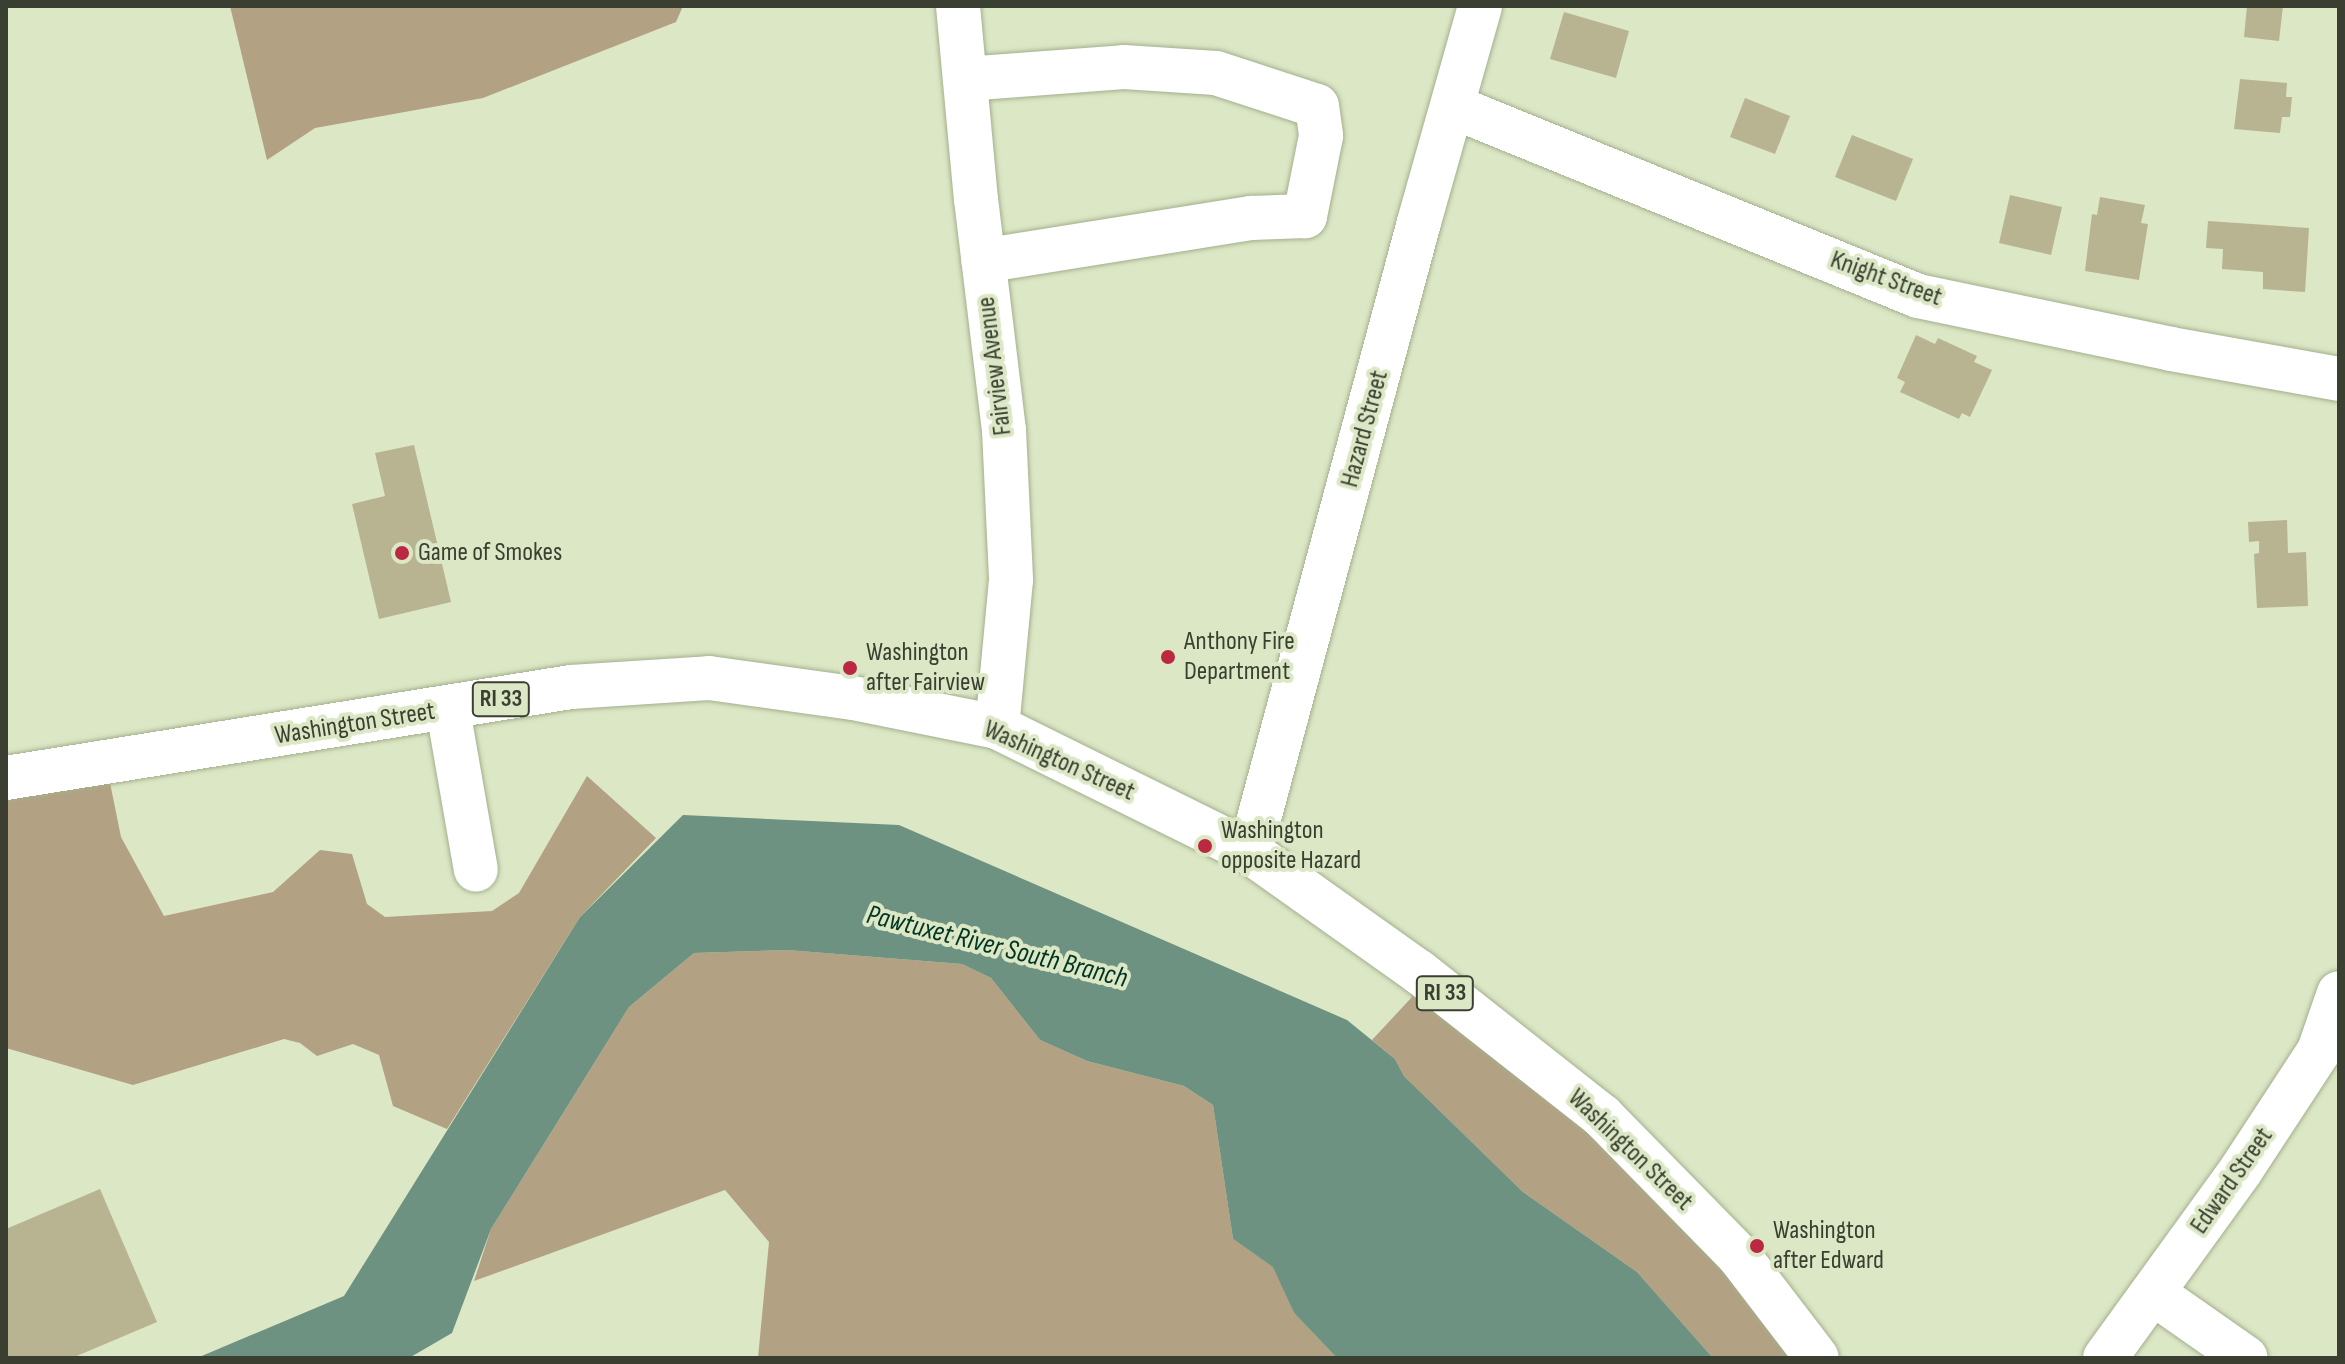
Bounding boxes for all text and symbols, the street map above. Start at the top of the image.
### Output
street label: Knight Street [1826,244,1946,314]
street label: Fairview Avenue [971,295,1019,437]
street label: Hazard Street [1334,367,1396,491]
place label: Game of Smokes [418,537,562,569]
marker: Game of Smokes [393,544,411,562]
place label: Anthony Fire Department [1184,626,1295,688]
place label: Washington after Fairview [866,637,985,698]
marker: Anthony Fire Department [1159,648,1177,666]
marker: Washington after Fairview [841,659,859,677]
road number: RI 33 [471,679,531,719]
street label: Washington Street [273,696,437,752]
street label: Washington Street [979,714,1139,808]
place label: Washington opposite Hazard [1221,815,1361,876]
marker: Washington opposite Hazard [1196,837,1214,855]
water label: Pawtuxet River South Branch [863,898,1131,996]
road number: RI 33 [1415,973,1475,1013]
street label: Washington Street [1561,1083,1699,1217]
street label: Edward Street [2184,1122,2280,1240]
place label: Washington after Edward [1773,1215,1884,1276]
marker: Washington after Edward [1748,1237,1766,1255]

